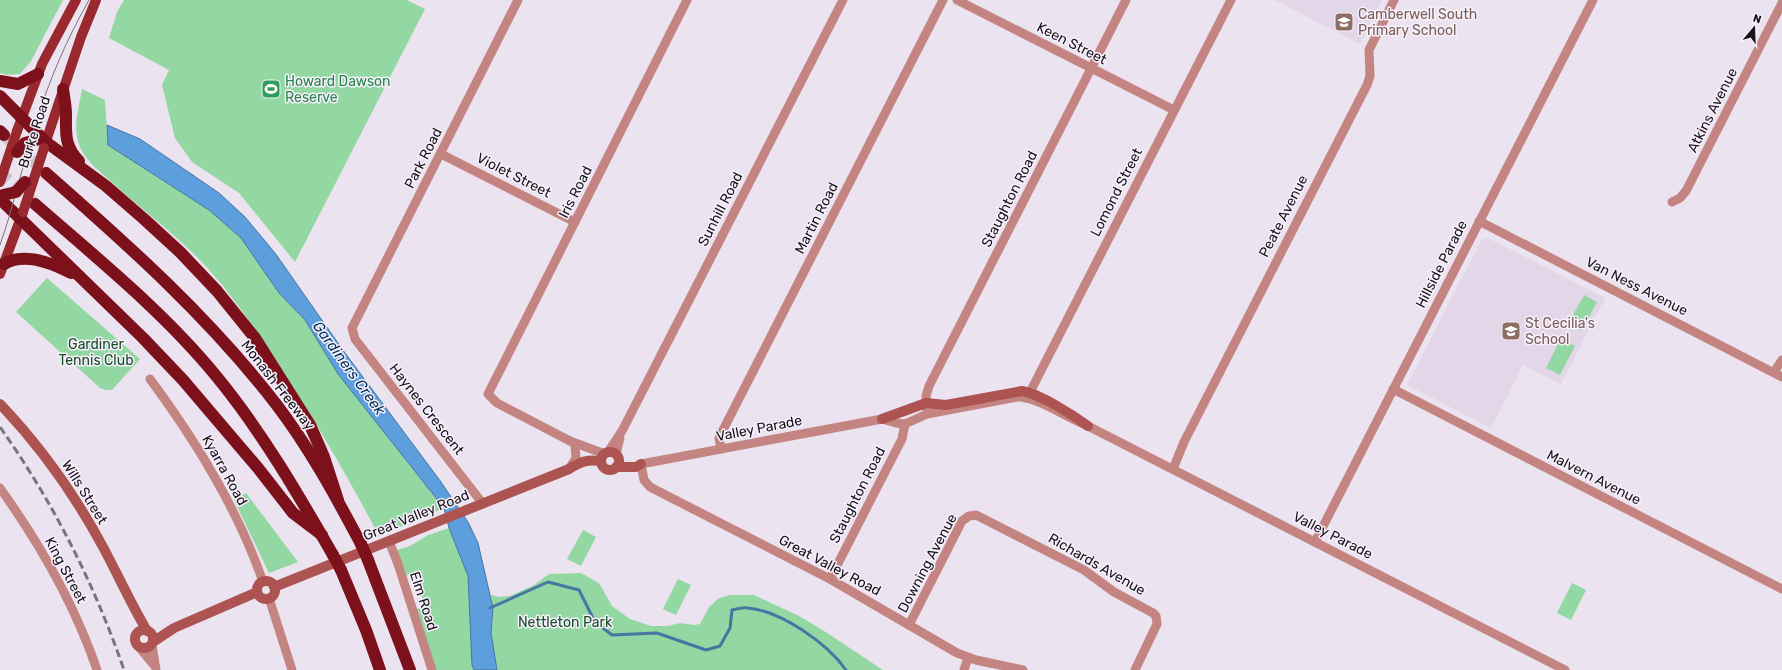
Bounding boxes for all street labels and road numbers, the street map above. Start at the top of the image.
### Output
street label: Keen Street [1034,19,1110,69]
street label: Atkins Avenue [1684,65,1741,155]
street label: Burke Road [15,94,54,170]
street label: Park Road [401,125,446,191]
street label: Lomond Street [1087,145,1146,239]
street label: Staughton Road [978,148,1041,250]
street label: Violet Street [474,149,554,202]
street label: Iris Road [555,163,596,221]
street label: Sunhill Road [694,169,746,249]
street label: Peate Avenue [1255,172,1311,260]
street label: Martin Road [791,180,842,257]
street label: Hillside Parade [1412,217,1471,311]
street label: Van Ness Avenue [1583,253,1691,320]
street label: Monash Freeway [237,337,318,434]
street label: Haynes Crescent [386,360,468,459]
street label: Valley Parade [715,412,804,445]
street label: Kyarra Road [198,432,251,508]
street label: Staughton Road [826,444,889,546]
street label: Malvern Avenue [1544,446,1644,509]
street label: Wills Street [58,457,111,528]
street label: Great Valley Road [361,486,472,545]
street label: Valley Parade [1290,508,1376,563]
street label: Downing Avenue [894,511,961,616]
street label: Richards Avenue [1045,530,1148,599]
street label: Great Valley Road [776,531,884,600]
street label: King Street [41,534,90,607]
street label: Elm Road [406,570,441,633]

